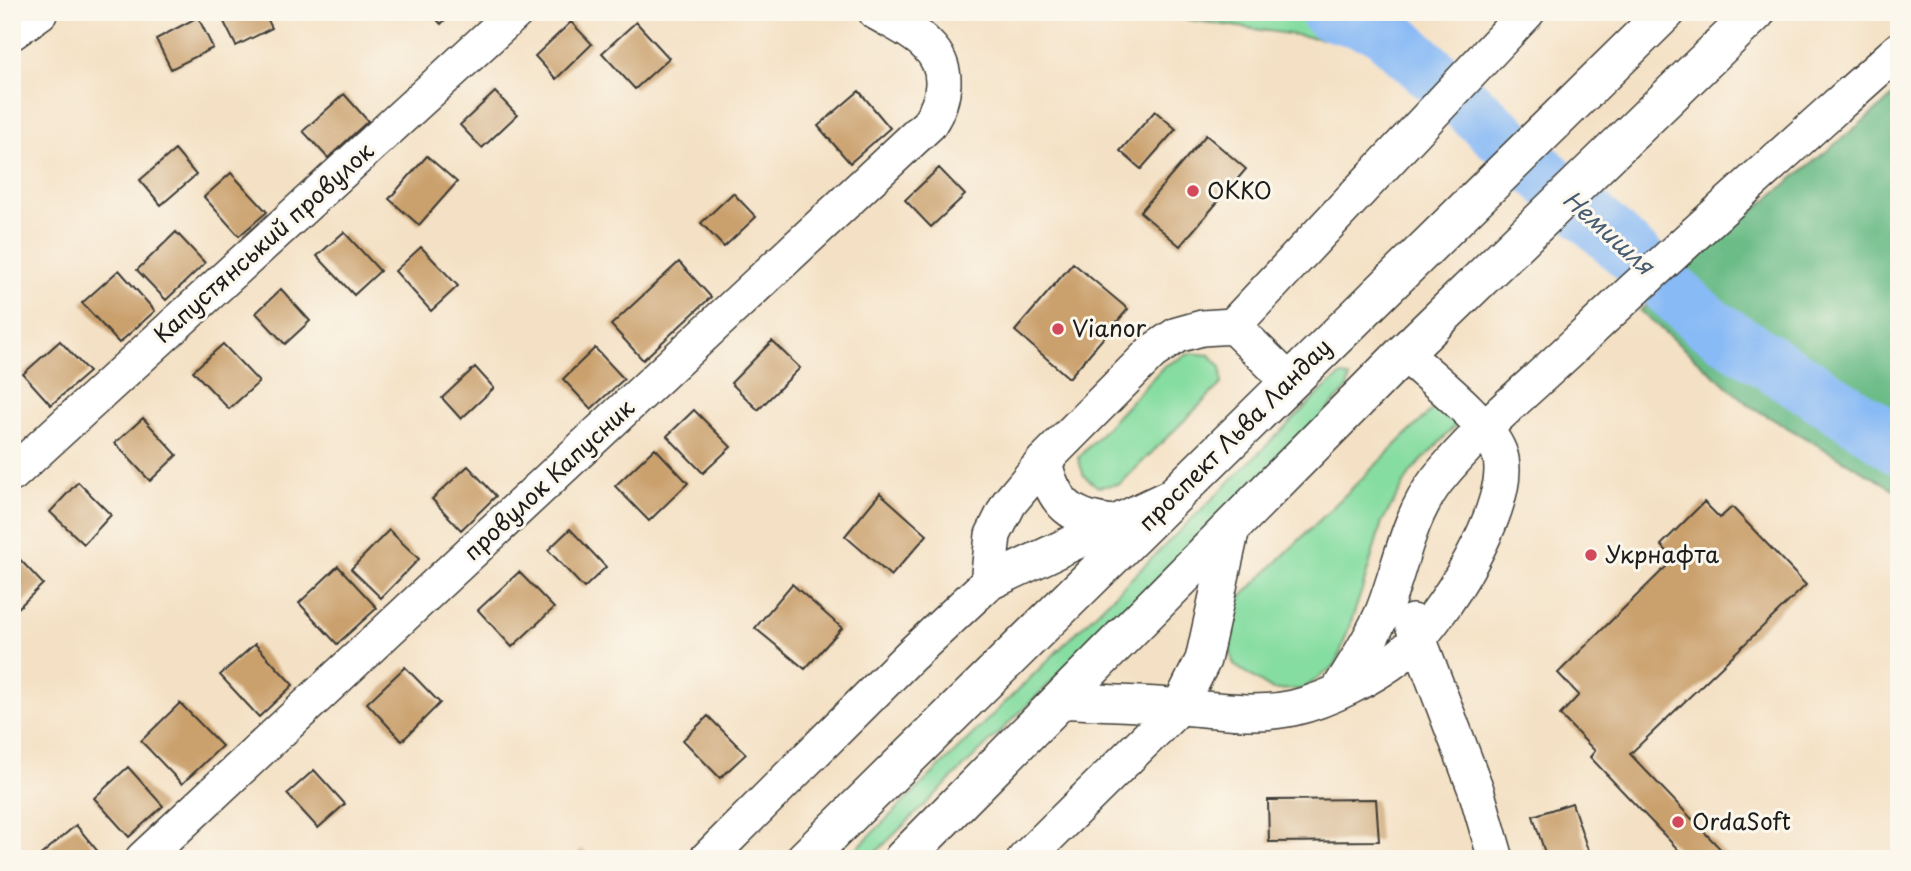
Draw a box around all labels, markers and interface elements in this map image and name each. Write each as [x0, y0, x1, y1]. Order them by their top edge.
street label: Капустянський провулок [145, 133, 381, 350]
place label: ОККО [1207, 172, 1272, 207]
water label: Немишля [1556, 181, 1664, 284]
marker: ОККО [1185, 183, 1201, 199]
place label: Vianor [1072, 310, 1147, 345]
marker: Vianor [1050, 321, 1066, 337]
street label: проспект Льва Ландау [1129, 329, 1338, 538]
street label: провулок Капусник [455, 390, 642, 568]
place label: Укрнафта [1605, 536, 1719, 571]
marker: Укрнафта [1583, 547, 1599, 563]
place label: OrdaSoft [1692, 803, 1791, 838]
marker: OrdaSoft [1670, 814, 1686, 830]

